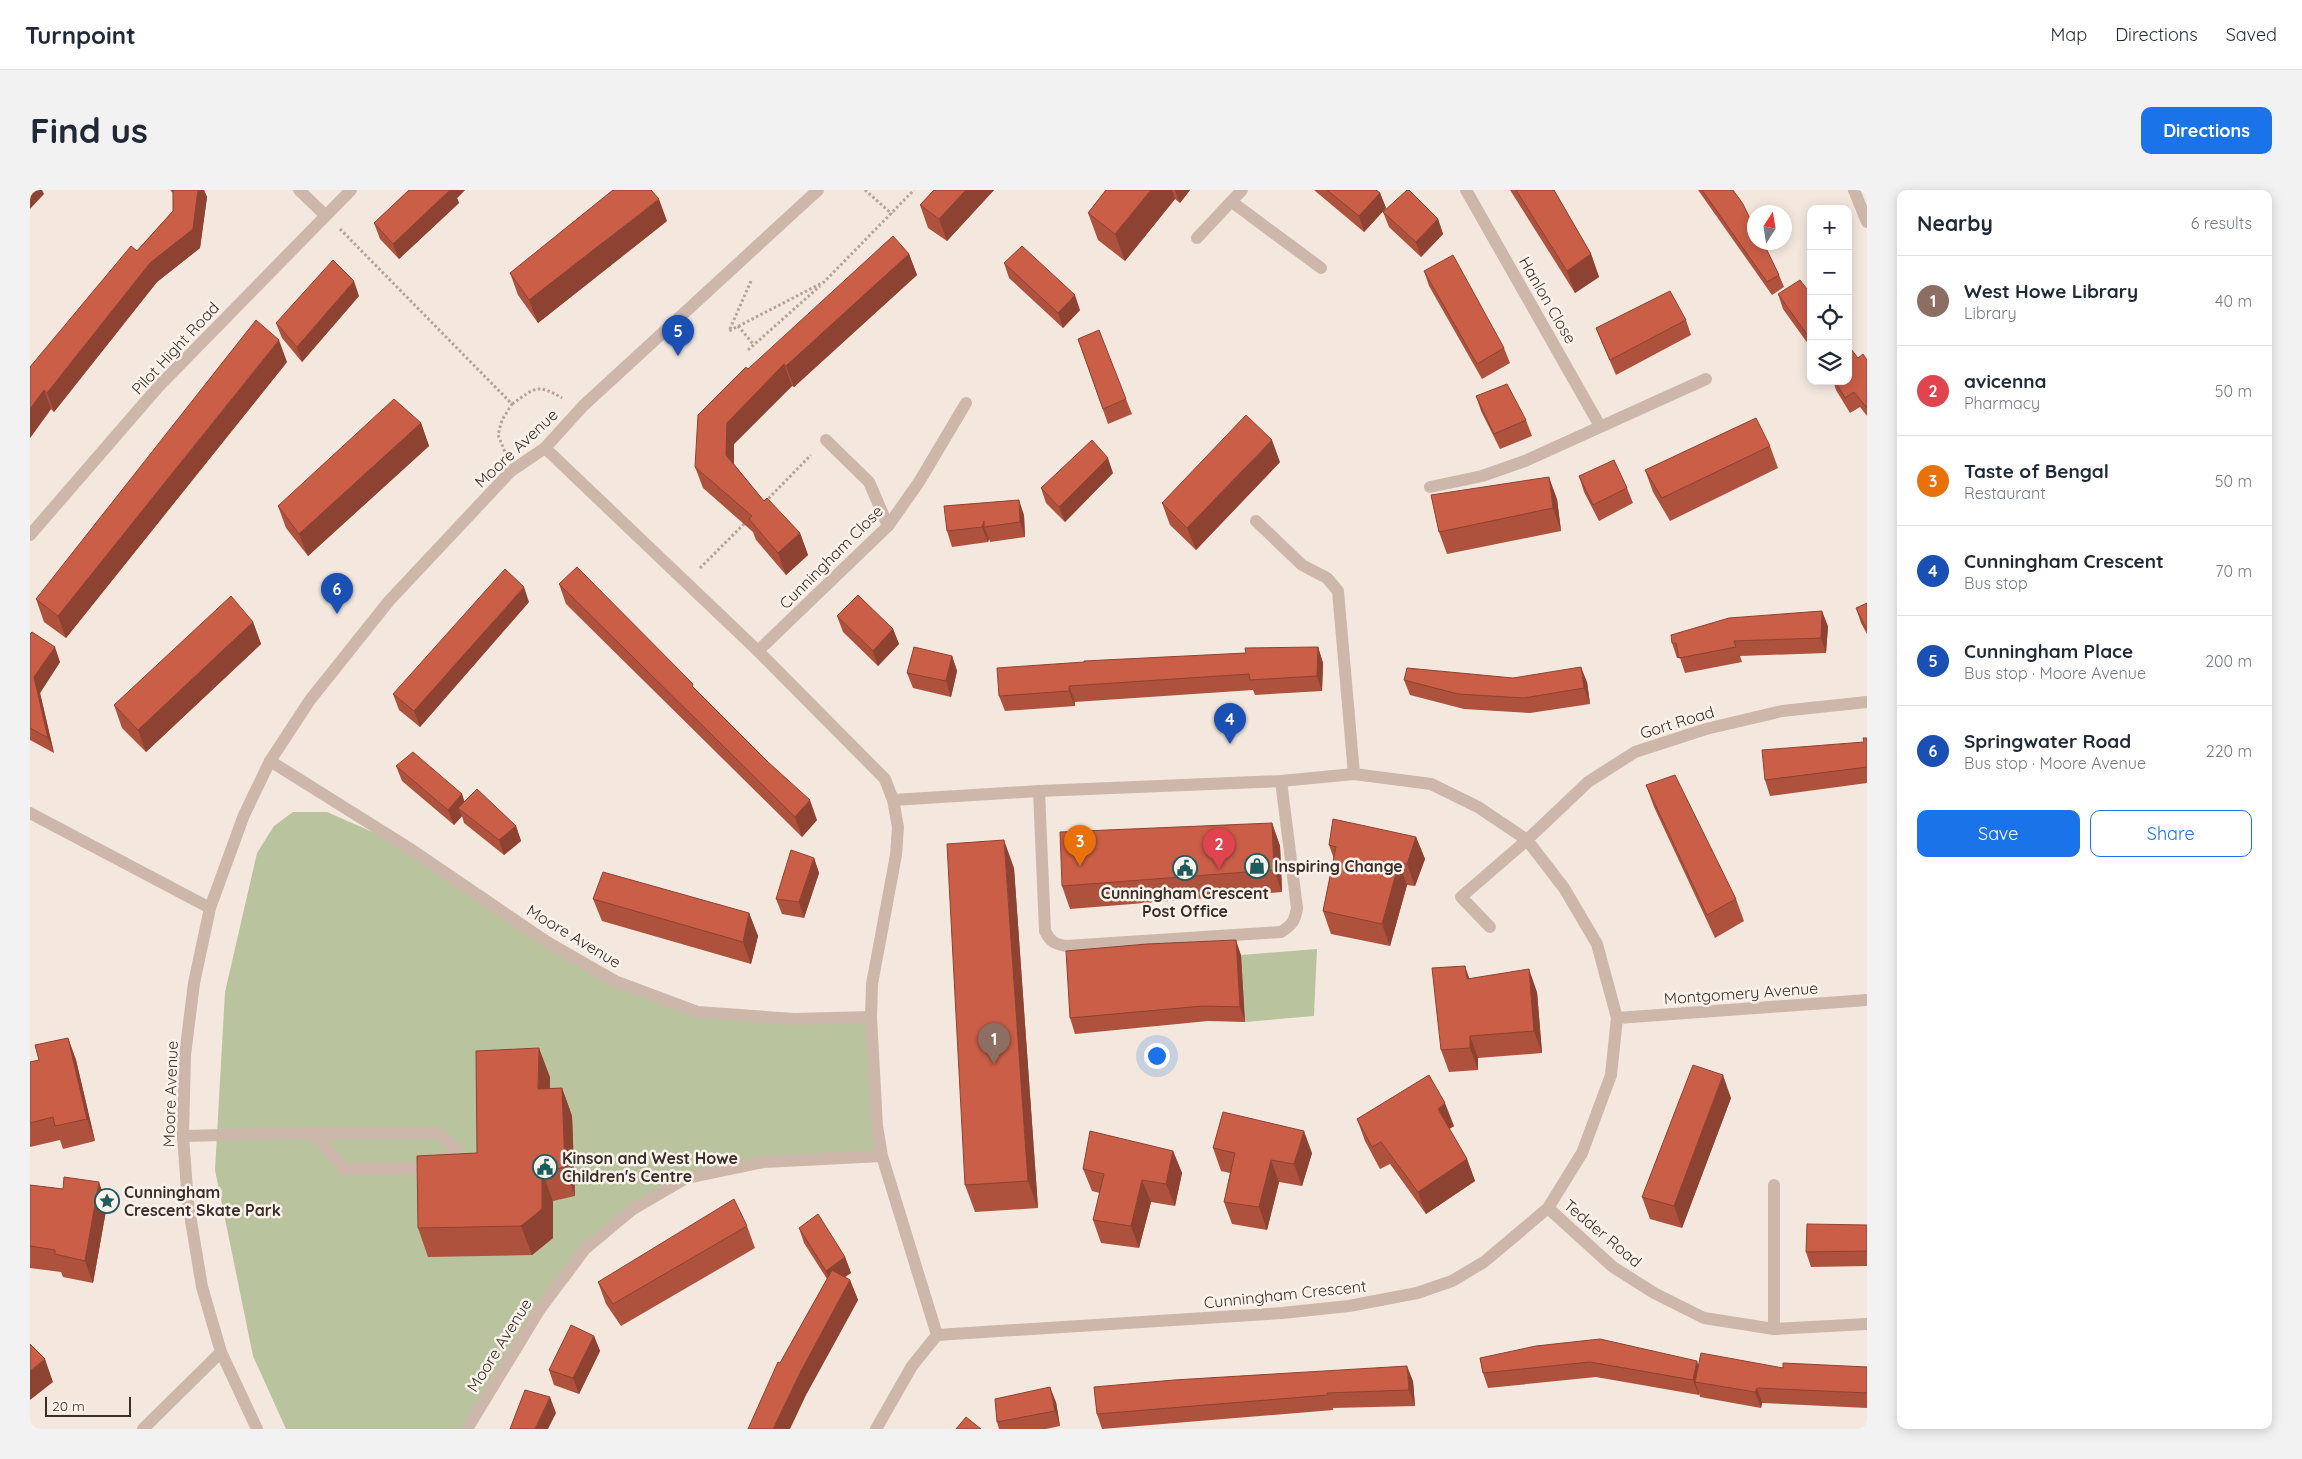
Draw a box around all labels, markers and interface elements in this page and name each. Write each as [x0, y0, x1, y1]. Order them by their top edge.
text: Turnpoint [25, 20, 136, 50]
text: Map [2050, 23, 2087, 46]
text: Directions [2115, 23, 2198, 46]
text: Saved [2226, 23, 2277, 46]
button: Directions [2141, 107, 2272, 154]
text: Find us [30, 108, 148, 152]
north arrow [1747, 205, 1792, 250]
map controls [1807, 205, 1852, 385]
button: + [1807, 205, 1852, 250]
text: Nearby [1917, 210, 1993, 236]
text: 6 results [2191, 213, 2252, 233]
button: − [1807, 250, 1852, 295]
street label: Hanlon Close [1515, 253, 1581, 347]
text: West Howe Library [1964, 279, 2138, 303]
text: 1 [1930, 291, 1936, 311]
text: 40 m [2215, 291, 2252, 311]
button: locate [1807, 295, 1852, 340]
street label: Pilot Hight Road [127, 297, 223, 399]
text: Library [1964, 303, 2017, 323]
pin: 5 [662, 315, 694, 356]
button: layers [1807, 340, 1852, 385]
text: avicenna [1964, 369, 2047, 393]
text: 2 [1928, 381, 1938, 401]
text: 50 m [2215, 381, 2252, 401]
text: Pharmacy [1964, 393, 2040, 413]
street label: Moore Avenue [470, 404, 562, 492]
text: Taste of Bengal [1964, 459, 2109, 483]
text: 3 [1929, 471, 1937, 491]
text: 50 m [2215, 471, 2252, 491]
text: Restaurant [1964, 483, 2046, 503]
street label: Cunningham Close [775, 501, 887, 613]
text: Cunningham Crescent [1964, 549, 2164, 573]
text: 4 [1928, 561, 1938, 581]
text: 70 m [2215, 561, 2252, 581]
pin: 6 [321, 573, 353, 614]
text: Bus stop [1964, 573, 2028, 593]
text: Cunningham Place [1964, 639, 2133, 663]
text: 5 [1928, 651, 1938, 671]
text: 200 m [2205, 651, 2252, 671]
text: Bus stop · Moore Avenue [1964, 663, 2146, 683]
street label: Gort Road [1638, 701, 1716, 743]
pin: 4 [1214, 703, 1246, 744]
text: Springwater Road [1964, 729, 2131, 753]
text: 6 [1929, 741, 1937, 761]
text: 220 m [2206, 741, 2252, 761]
text: Bus stop · Moore Avenue [1964, 753, 2146, 773]
button: Save [1917, 810, 2080, 857]
button: Share [2090, 810, 2252, 857]
pin: 3 [1064, 825, 1096, 866]
pin: 2 [1203, 828, 1235, 869]
shop icon: Inspiring Change [1244, 853, 1270, 879]
public building icon: Cunningham Crescent Post Office [1172, 855, 1198, 881]
place label: Inspiring Change [1274, 856, 1403, 876]
place label: Cunningham Crescent Post Office [1101, 883, 1269, 921]
street label: Moore Avenue [523, 900, 625, 972]
street label: Montgomery Avenue [1663, 978, 1819, 1008]
pin: 1 [978, 1023, 1010, 1064]
street label: Moore Avenue [158, 1040, 182, 1148]
your location [1144, 1043, 1170, 1069]
place label: Kinson and West Howe Children's Centre [562, 1148, 738, 1186]
public building icon: Kinson and West Howe Children's Centre [532, 1154, 558, 1180]
place label: Cunningham Crescent Skate Park [124, 1182, 281, 1220]
place icon: Cunningham Crescent Skate Park [94, 1188, 120, 1214]
street label: Tedder Road [1560, 1195, 1646, 1271]
street label: Cunningham Crescent [1203, 1276, 1367, 1312]
street label: Moore Avenue [462, 1295, 536, 1395]
scale bar [45, 1394, 131, 1417]
text: 20 m [52, 1397, 85, 1415]

